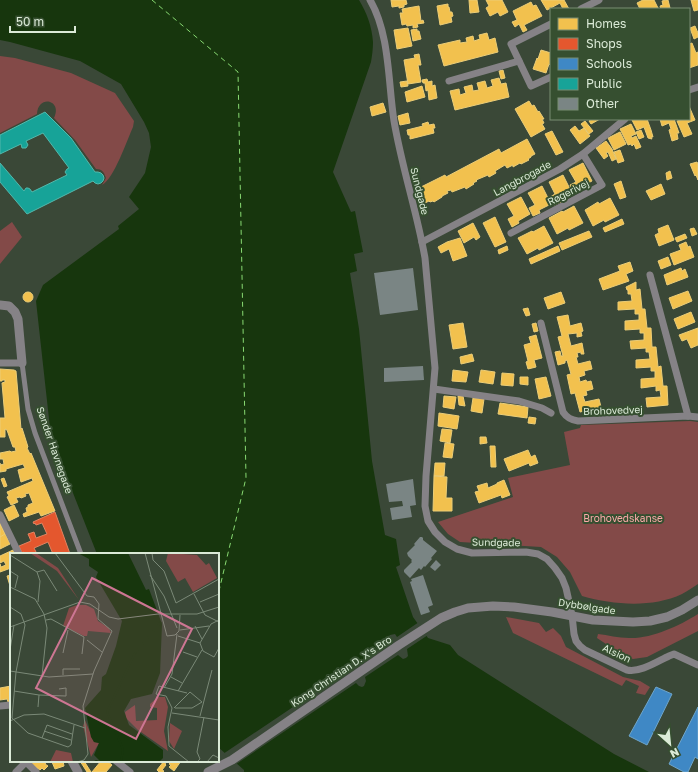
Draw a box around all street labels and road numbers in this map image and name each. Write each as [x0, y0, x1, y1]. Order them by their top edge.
street label: Langbrogade [491, 158, 553, 198]
street label: Sundgade [408, 166, 432, 216]
street label: Røgerivej [545, 176, 591, 208]
street label: Brohovedvej [583, 403, 643, 417]
street label: Sønder Havnegade [34, 405, 76, 495]
street label: Sundgade [472, 536, 521, 548]
street label: Dybbølgade [558, 596, 617, 616]
street label: Kong Christian D. X's Bro [288, 633, 394, 709]
street label: Alsion [601, 641, 633, 665]

